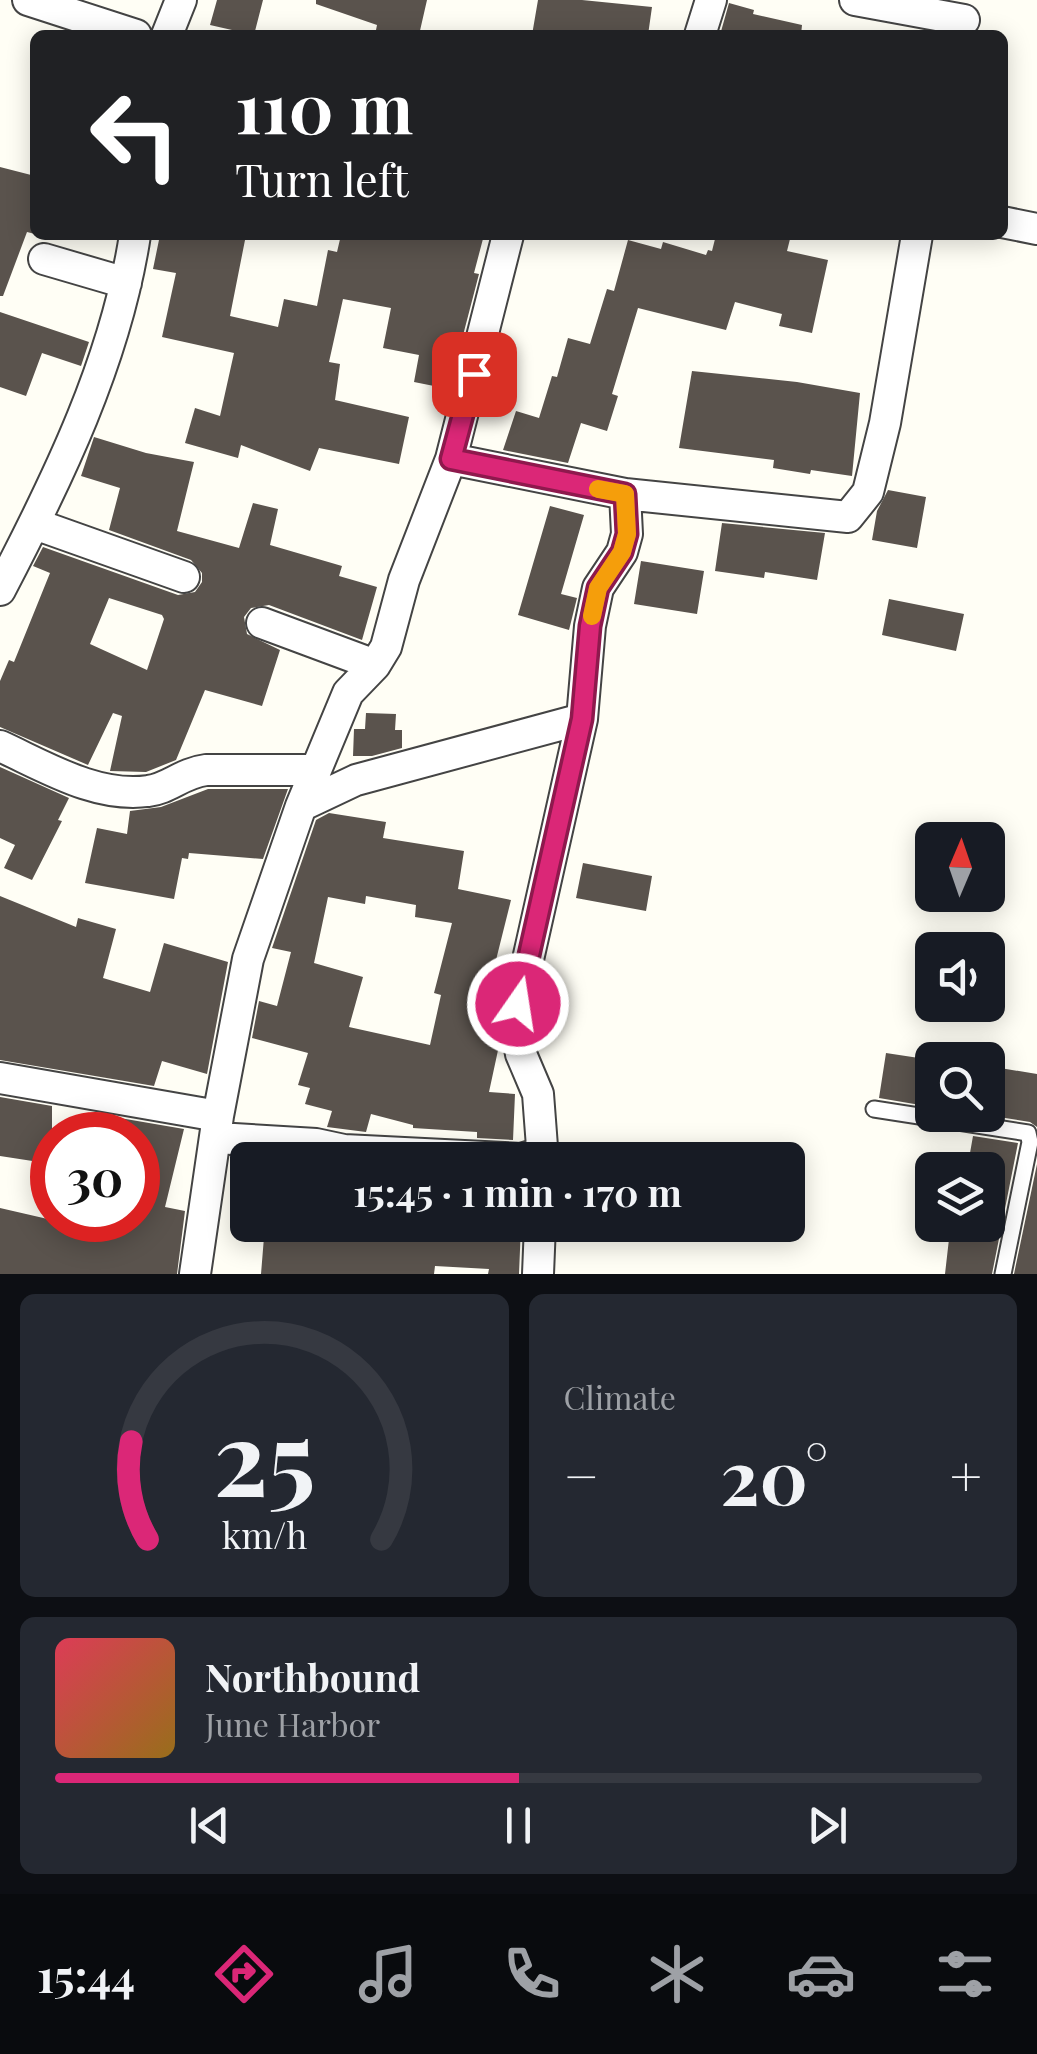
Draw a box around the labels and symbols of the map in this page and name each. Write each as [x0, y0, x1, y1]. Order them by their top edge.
pin [432, 332, 517, 417]
north arrow [915, 822, 1005, 912]
position arrow [466, 952, 570, 1056]
speed limit sign: 30 [30, 1112, 160, 1242]

